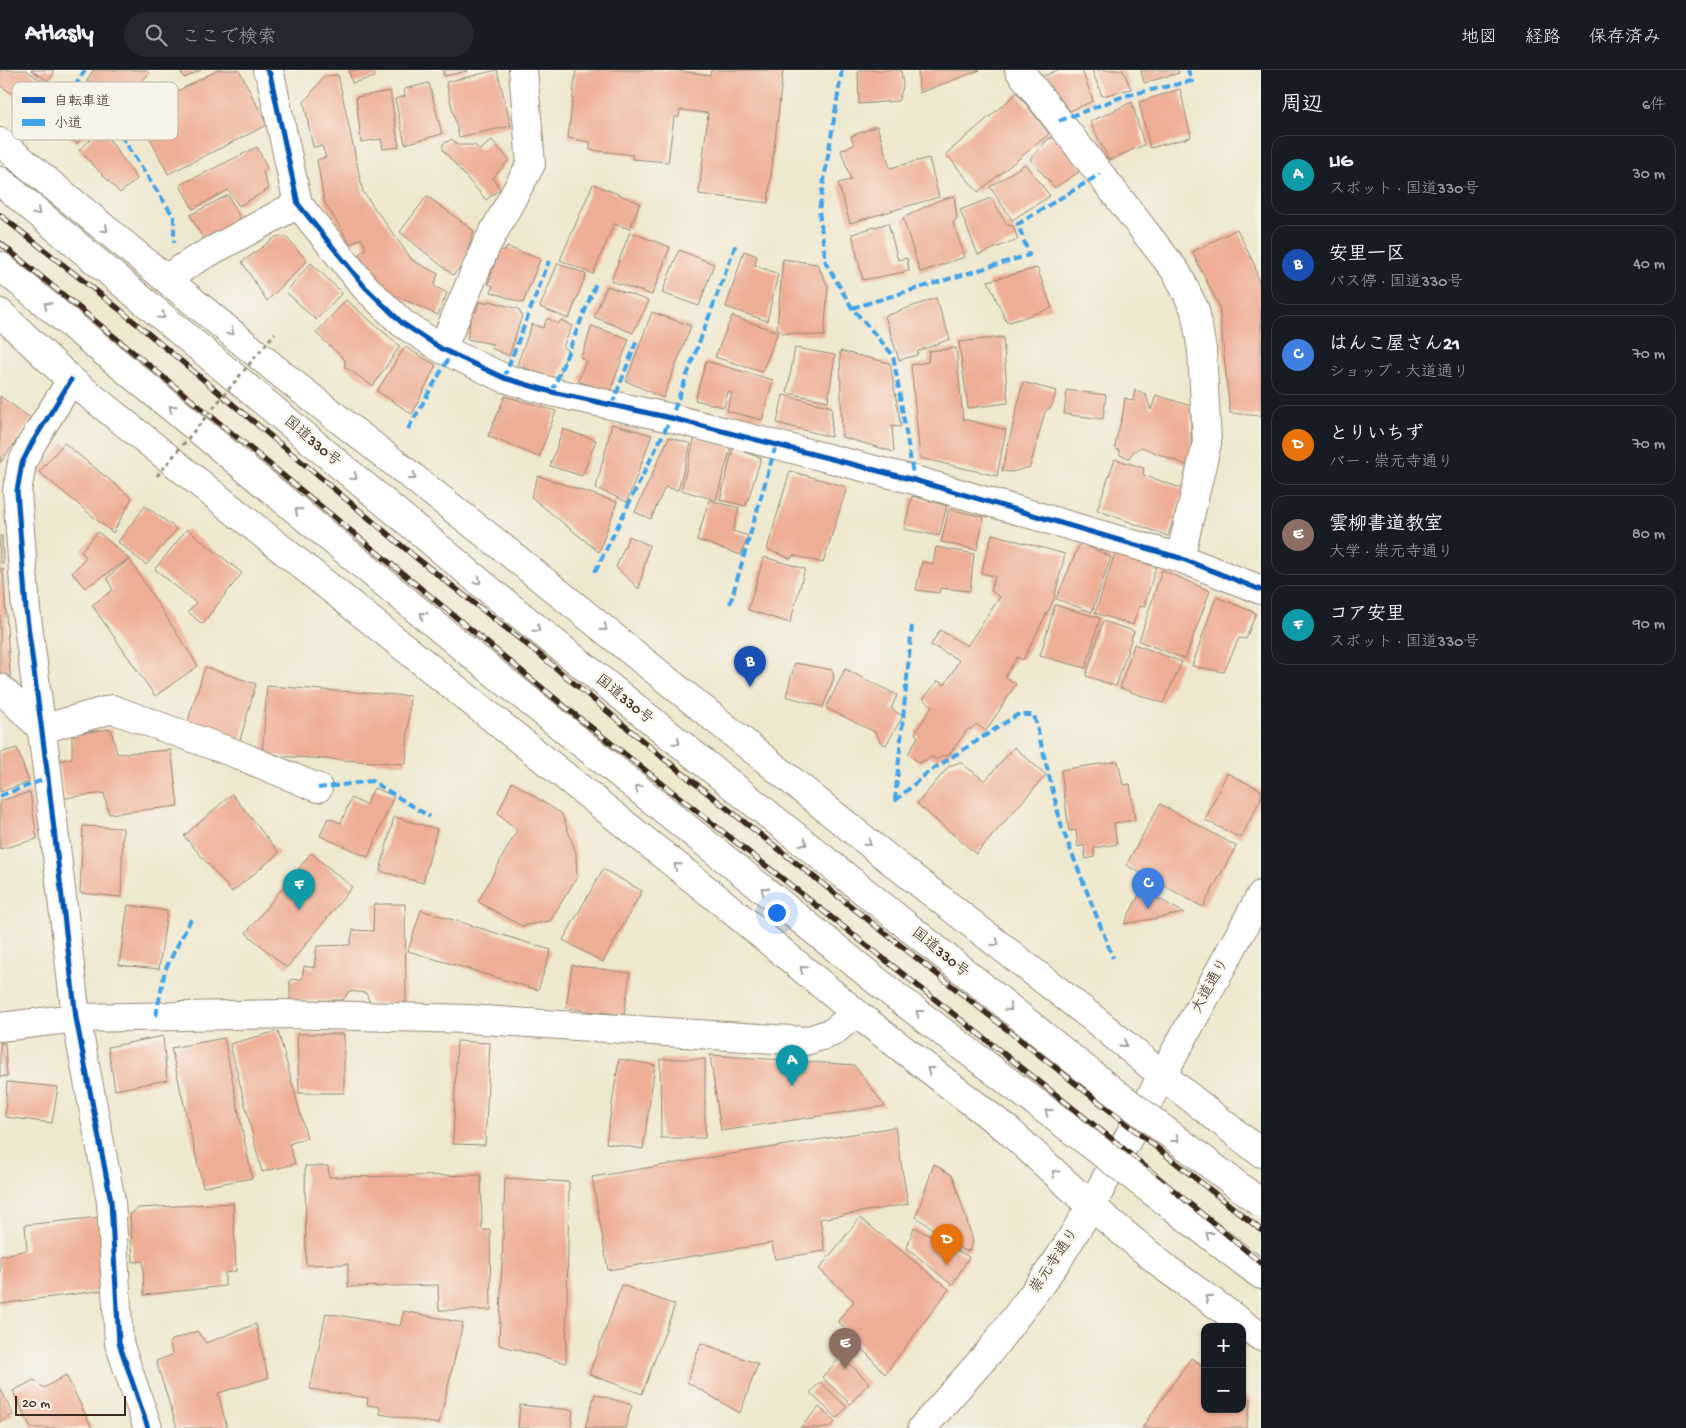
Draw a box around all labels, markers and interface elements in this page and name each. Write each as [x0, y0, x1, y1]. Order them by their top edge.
search box [124, 12, 474, 57]
text: Atlasly [25, 20, 94, 49]
icon: search [142, 21, 170, 49]
text: ここで検索 [182, 27, 277, 50]
text: 地図 [1461, 28, 1497, 49]
text: 経路 [1525, 28, 1561, 49]
text: 保存済み [1589, 28, 1661, 49]
legend [12, 82, 178, 140]
text: 自転車道 [54, 94, 110, 111]
text: 周辺 [1281, 94, 1323, 119]
text: 6件 [1642, 97, 1666, 116]
text: 小道 [54, 116, 82, 133]
text: LIG [1329, 151, 1353, 174]
text: A [1293, 166, 1303, 185]
text: 30 m [1632, 166, 1665, 185]
text: スポット · 国道330号 [1329, 181, 1479, 200]
one-way arrow [32, 206, 41, 215]
one-way arrow [99, 223, 109, 232]
text: 安里一区 [1329, 244, 1405, 267]
text: B [1294, 256, 1302, 275]
text: 40 m [1633, 256, 1665, 275]
text: バス停 · 国道330号 [1329, 274, 1463, 293]
one-way arrow [44, 302, 53, 311]
one-way arrow [156, 311, 165, 319]
one-way arrow [225, 326, 234, 334]
text: はんこ屋さん21 [1329, 334, 1460, 357]
text: C [1294, 346, 1302, 365]
text: 70 m [1632, 346, 1665, 365]
text: ショップ · 大道通り [1329, 364, 1469, 383]
one-way arrow [169, 405, 178, 414]
street label: 国道330号 [280, 413, 344, 471]
text: とりいちず [1329, 424, 1424, 447]
text: D [1293, 436, 1303, 455]
text: 70 m [1632, 436, 1665, 455]
text: バー · 崇元寺通り [1329, 454, 1454, 473]
one-way arrow [348, 471, 357, 480]
one-way arrow [407, 471, 416, 479]
one-way arrow [295, 509, 304, 517]
text: 雲柳書道教室 [1329, 514, 1443, 537]
text: E [1293, 526, 1303, 545]
text: 80 m [1632, 526, 1665, 545]
text: 大学 · 崇元寺通り [1329, 544, 1454, 563]
one-way arrow [473, 575, 482, 584]
text: コア安里 [1329, 604, 1405, 627]
one-way arrow [420, 611, 429, 620]
text: F [1294, 616, 1302, 635]
text: 90 m [1633, 616, 1665, 635]
one-way arrow [598, 622, 607, 630]
one-way arrow [531, 623, 540, 632]
text: スポット · 国道330号 [1329, 634, 1479, 653]
pin: B [734, 646, 766, 687]
street label: 国道330号 [591, 671, 657, 729]
one-way arrow [671, 737, 680, 746]
one-way arrow [635, 785, 644, 793]
one-way arrow [862, 837, 871, 845]
one-way arrow [798, 838, 807, 847]
one-way arrow [674, 864, 683, 872]
pin: C [1132, 868, 1164, 909]
pin: F [283, 869, 315, 910]
one-way arrow [761, 887, 770, 895]
your location [764, 900, 790, 926]
street label: 国道330号 [907, 924, 973, 982]
one-way arrow [991, 937, 1000, 946]
street label: 大道通り [1189, 955, 1233, 1017]
one-way arrow [800, 966, 809, 975]
one-way arrow [1003, 1002, 1012, 1011]
one-way arrow [915, 1010, 925, 1019]
one-way arrow [1118, 1038, 1127, 1047]
pin: A [776, 1045, 808, 1086]
one-way arrow [926, 1067, 936, 1076]
one-way arrow [1045, 1109, 1054, 1117]
one-way arrow [1170, 1133, 1180, 1142]
one-way arrow [1052, 1170, 1061, 1179]
pin: D [931, 1224, 963, 1265]
street label: 崇元寺通り [1026, 1224, 1083, 1297]
one-way arrow [1205, 1232, 1214, 1241]
one-way arrow [1205, 1295, 1214, 1303]
map controls [1201, 1323, 1246, 1413]
button: + [1201, 1323, 1246, 1368]
pin: E [829, 1328, 861, 1369]
button: − [1201, 1368, 1246, 1413]
scale bar [15, 1393, 126, 1416]
text: 20 m [22, 1396, 50, 1413]

